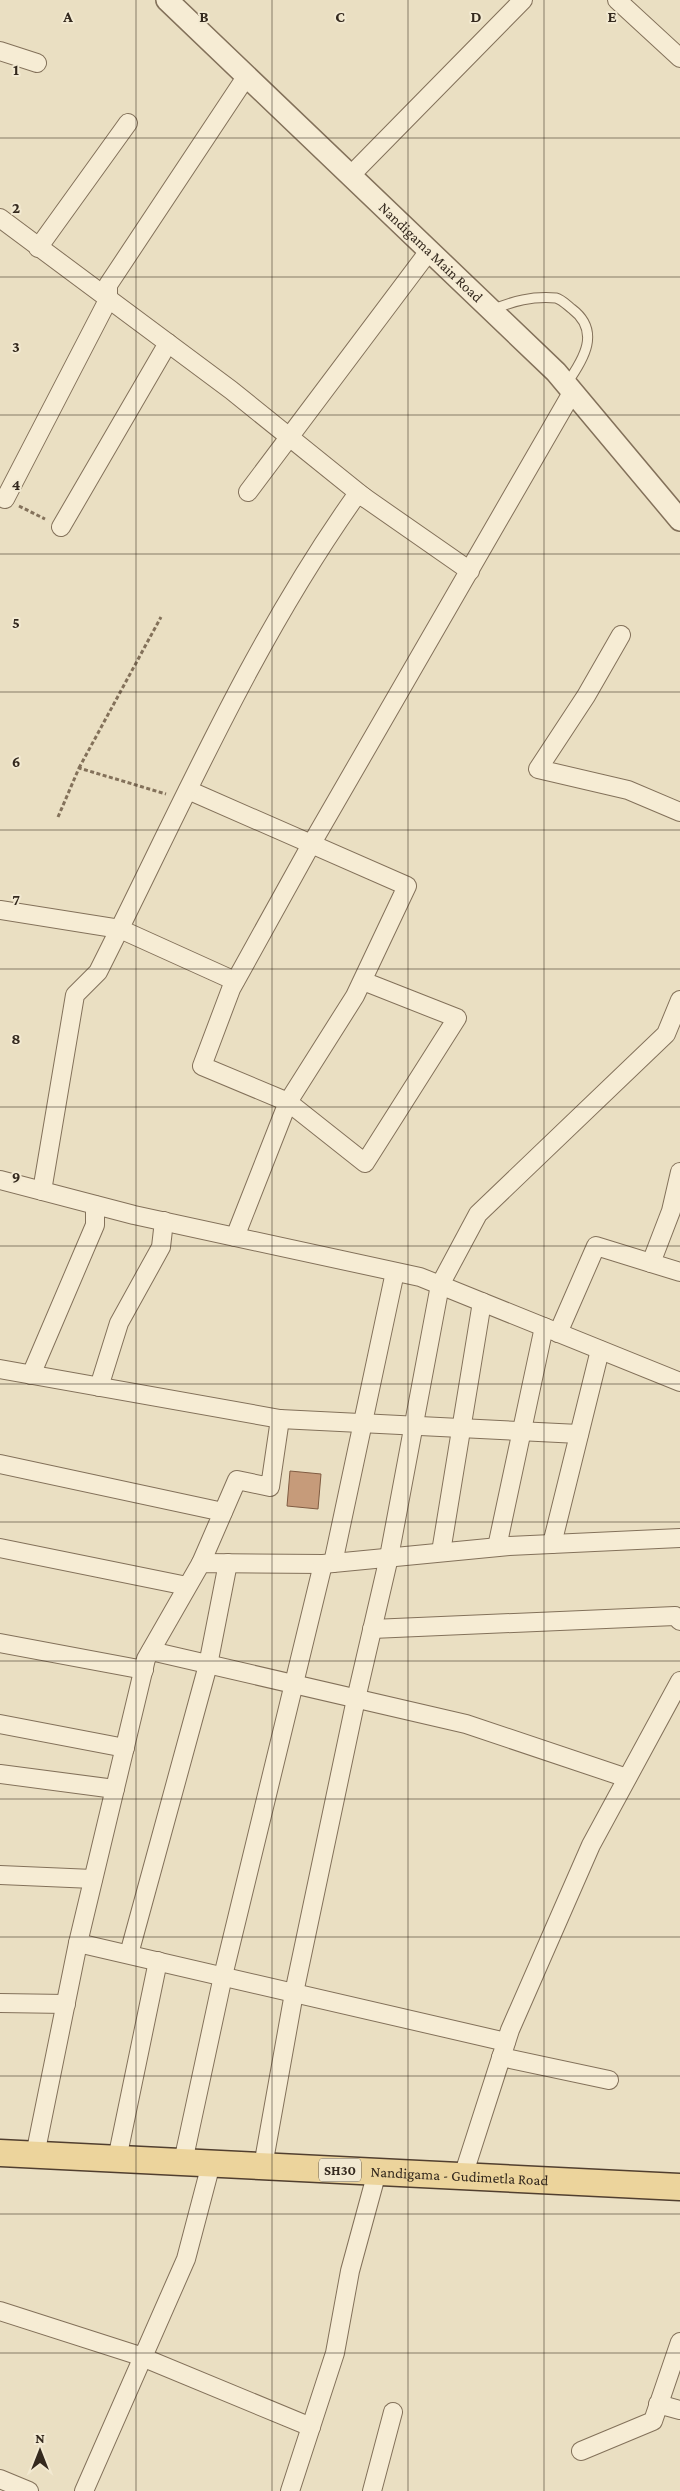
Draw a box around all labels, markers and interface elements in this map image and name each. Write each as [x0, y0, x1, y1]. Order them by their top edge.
text: A [62, 8, 73, 25]
text: B [199, 8, 209, 25]
text: C [335, 8, 345, 25]
text: D [470, 8, 482, 25]
text: E [607, 8, 617, 25]
text: 1 [13, 61, 19, 78]
text: 2 [12, 199, 20, 216]
street label: Nandigama Main Road [376, 199, 486, 306]
text: 3 [12, 338, 20, 355]
text: 4 [12, 476, 21, 493]
text: 5 [12, 614, 20, 631]
text: 6 [12, 753, 20, 770]
text: 7 [12, 891, 20, 908]
text: 8 [11, 1030, 21, 1047]
text: 9 [12, 1168, 20, 1185]
road number: SH30 [319, 2158, 361, 2182]
street label: Nandigama - Gudimetla Road [370, 2164, 549, 2188]
north arrow [15, 2426, 65, 2476]
text: N [35, 2430, 45, 2446]

